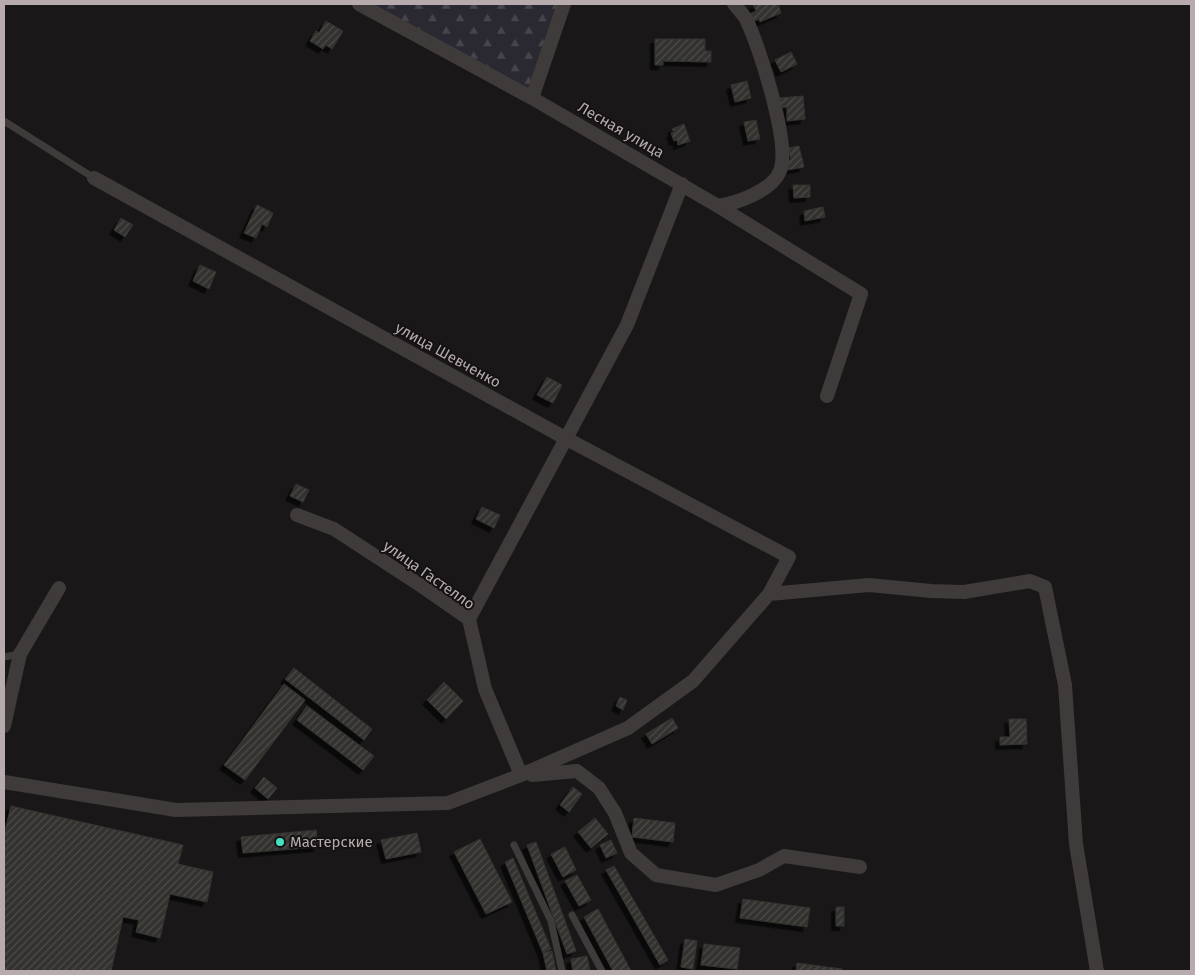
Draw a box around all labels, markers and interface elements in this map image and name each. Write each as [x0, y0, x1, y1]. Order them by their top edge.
street label: Лесная улица [575, 98, 667, 162]
street label: улица Шевченко [392, 319, 504, 391]
street label: улица Гастелло [380, 537, 478, 613]
place label: Мастерские [290, 833, 373, 851]
marker: Мастерские [274, 836, 286, 848]

